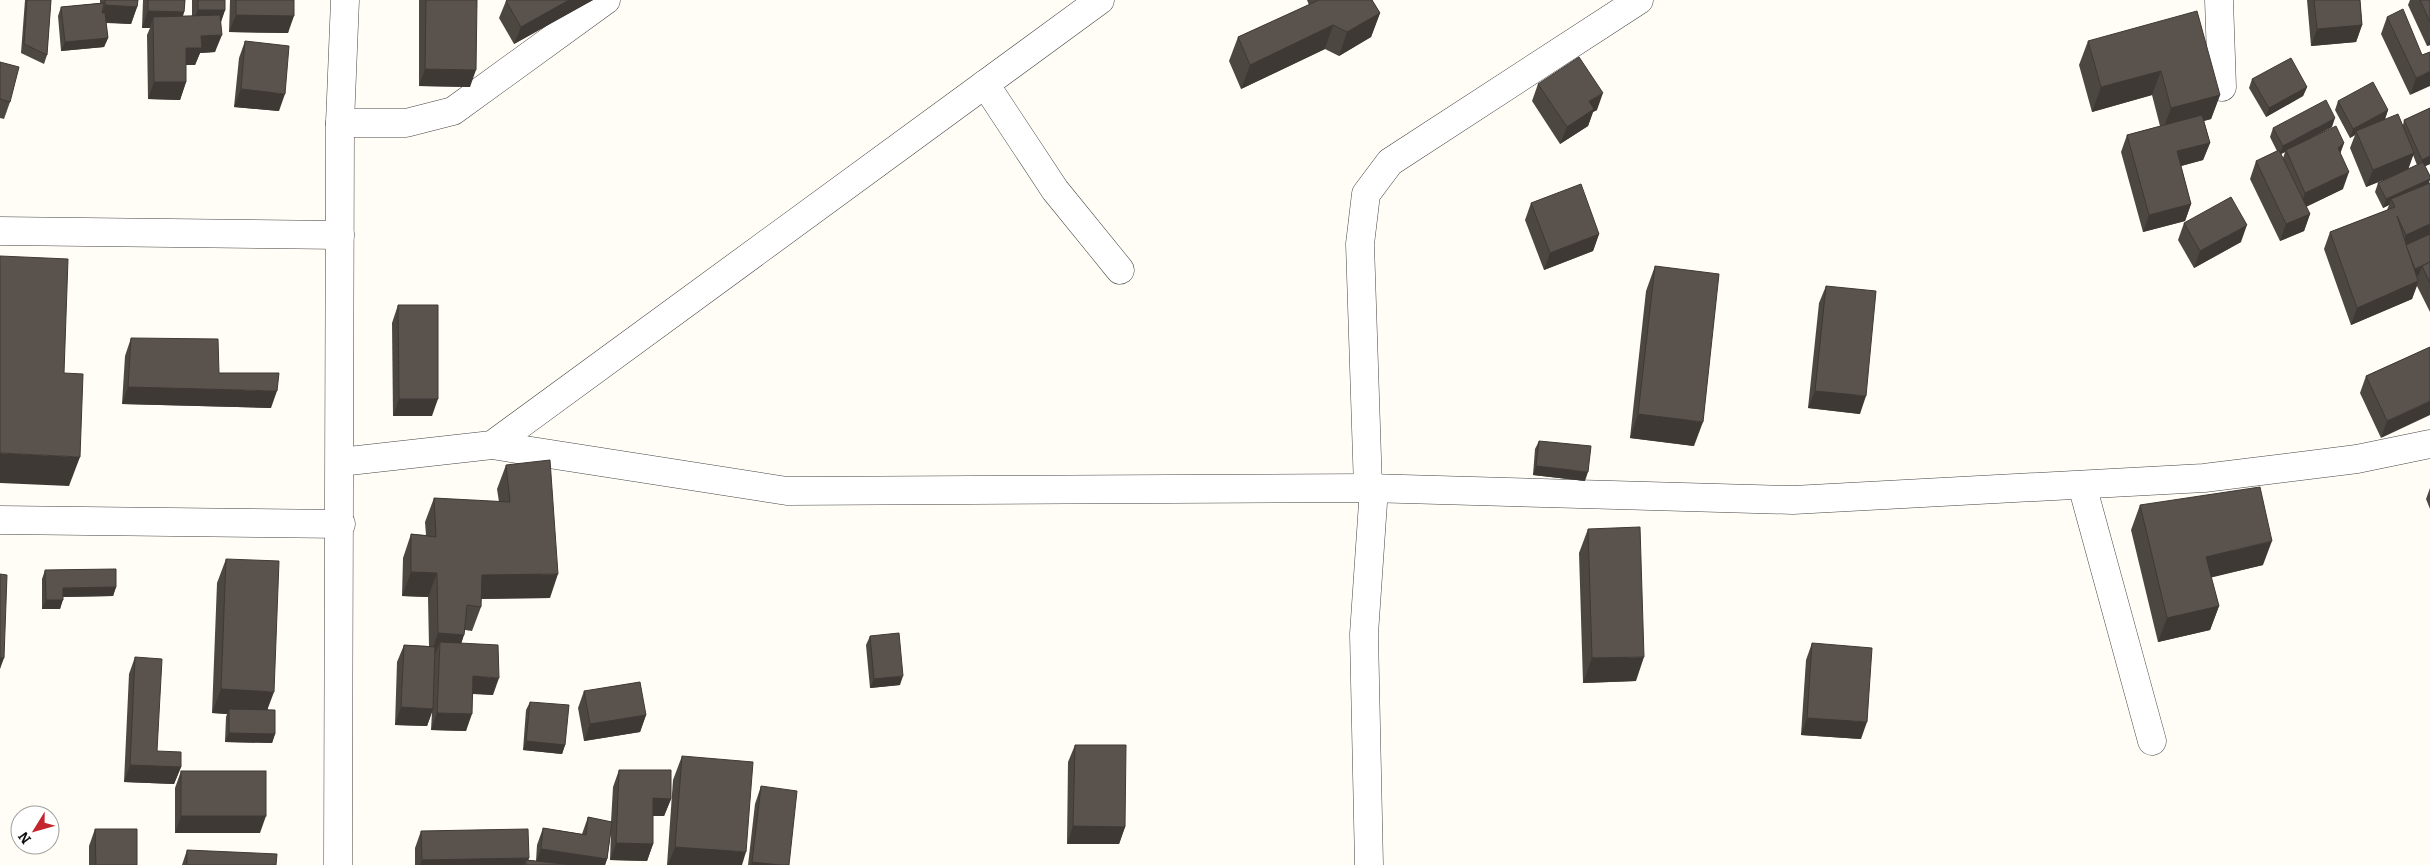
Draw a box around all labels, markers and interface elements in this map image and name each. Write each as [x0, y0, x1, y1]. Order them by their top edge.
north arrow [10, 805, 60, 855]
text: N [15, 828, 35, 847]

